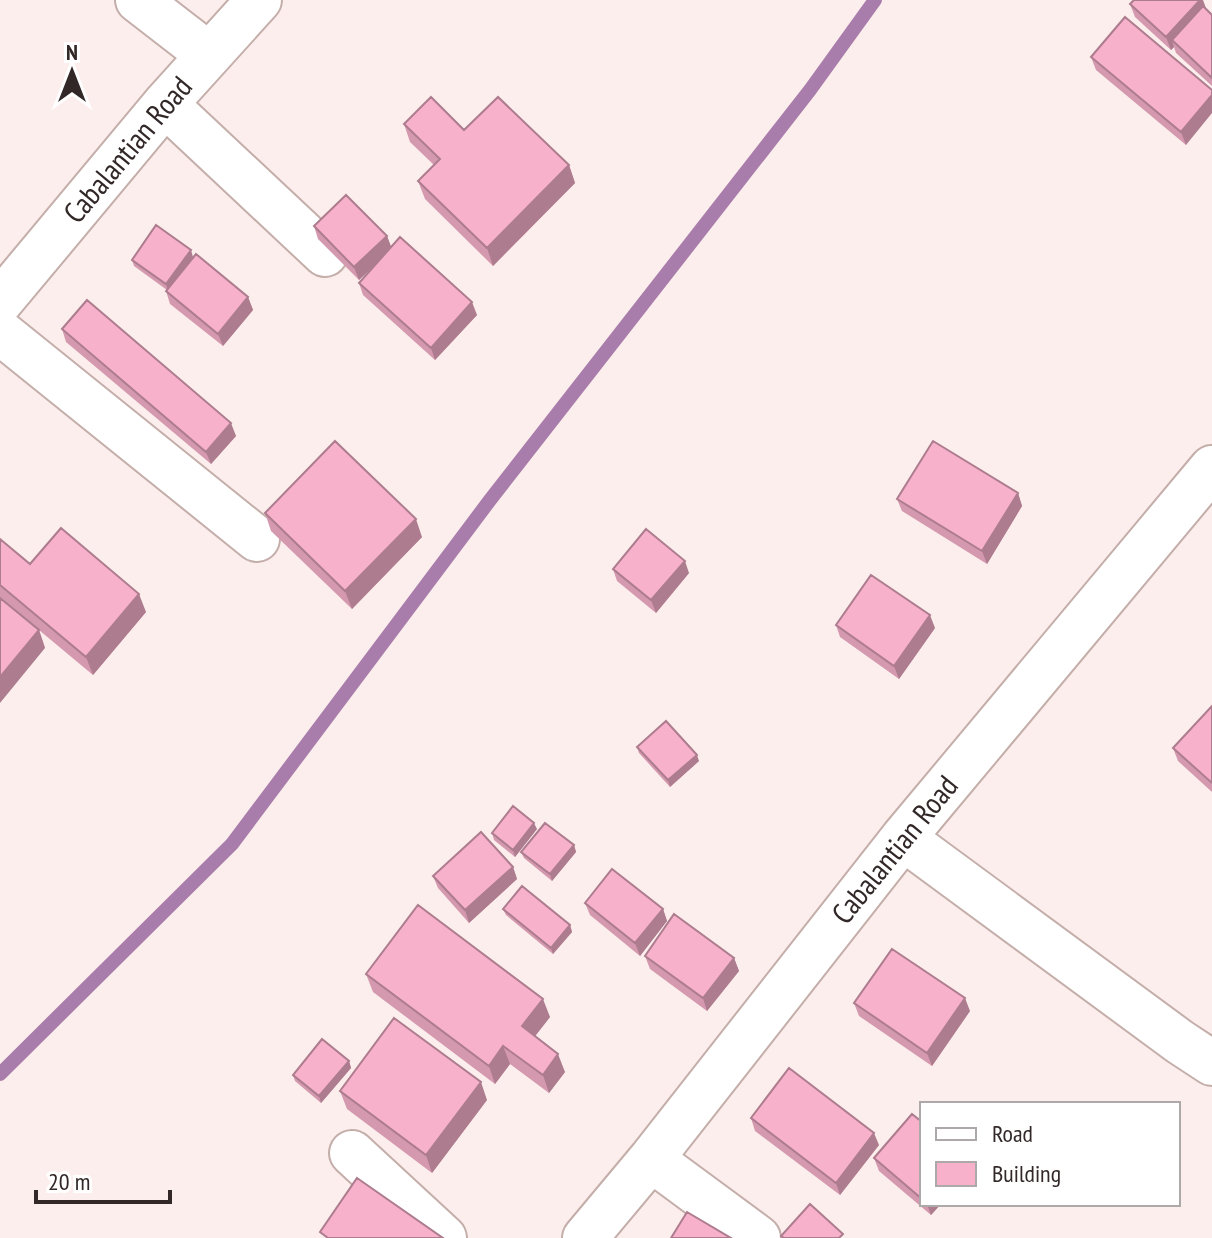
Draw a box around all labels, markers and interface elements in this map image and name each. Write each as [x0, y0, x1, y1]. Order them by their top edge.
north arrow [32, 32, 112, 112]
text: N [66, 38, 78, 66]
street label: Cabalantian Road [54, 68, 200, 231]
street label: Cabalantian Road [822, 767, 966, 931]
legend [920, 1102, 1180, 1206]
text: Road [992, 1118, 1033, 1149]
scale bar [36, 1154, 170, 1204]
text: Building [992, 1158, 1061, 1189]
text: 20 m [48, 1166, 90, 1197]

